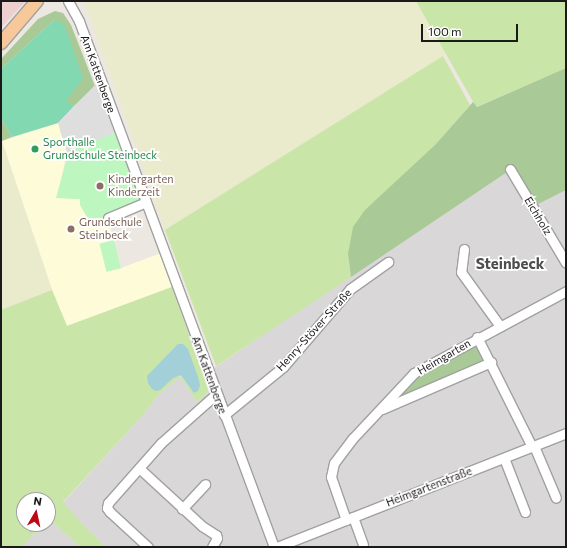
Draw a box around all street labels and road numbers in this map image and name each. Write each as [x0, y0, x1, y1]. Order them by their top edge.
street label: Am Kattenberge [78, 33, 118, 115]
street label: Eichholz [521, 194, 555, 238]
street label: Henry-Stöver-Straße [274, 286, 354, 374]
street label: Am Kattenberge [189, 334, 229, 416]
street label: Heimgarten [415, 337, 473, 377]
street label: Heimgartenstraße [384, 465, 474, 509]

